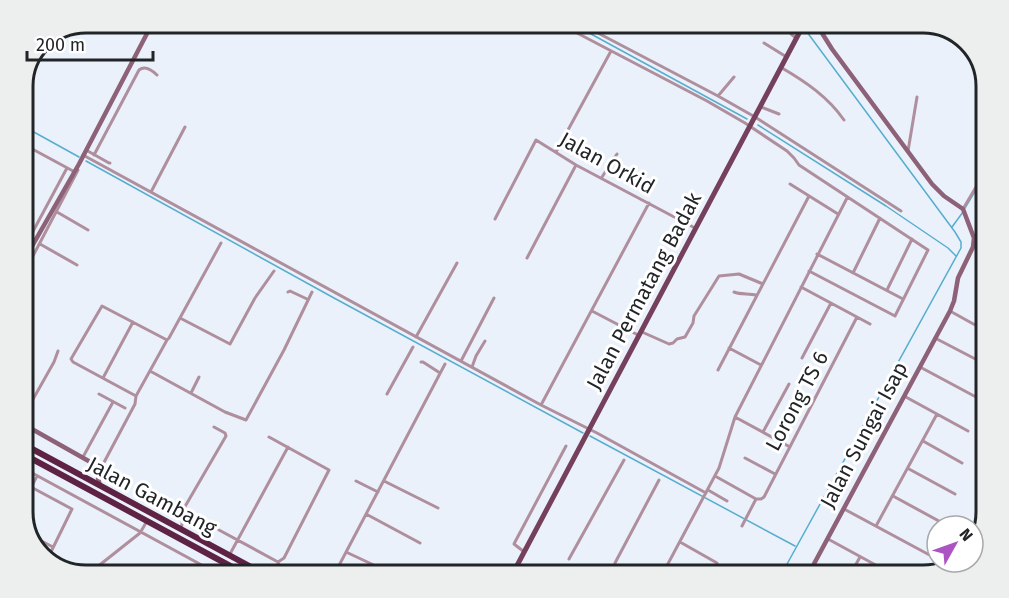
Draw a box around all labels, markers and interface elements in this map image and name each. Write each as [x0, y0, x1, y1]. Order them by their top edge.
scale bar [27, 24, 153, 62]
text: 200 m [36, 34, 85, 56]
street label: Jalan Orkid [555, 126, 659, 200]
street label: Jalan Permatang Badak [581, 188, 707, 394]
street label: Lorong TS 6 [760, 347, 834, 455]
street label: Jalan Sungai Isap [814, 357, 914, 513]
street label: Jalan Gambang [83, 451, 221, 541]
north arrow [925, 514, 985, 574]
text: N [955, 525, 977, 545]

